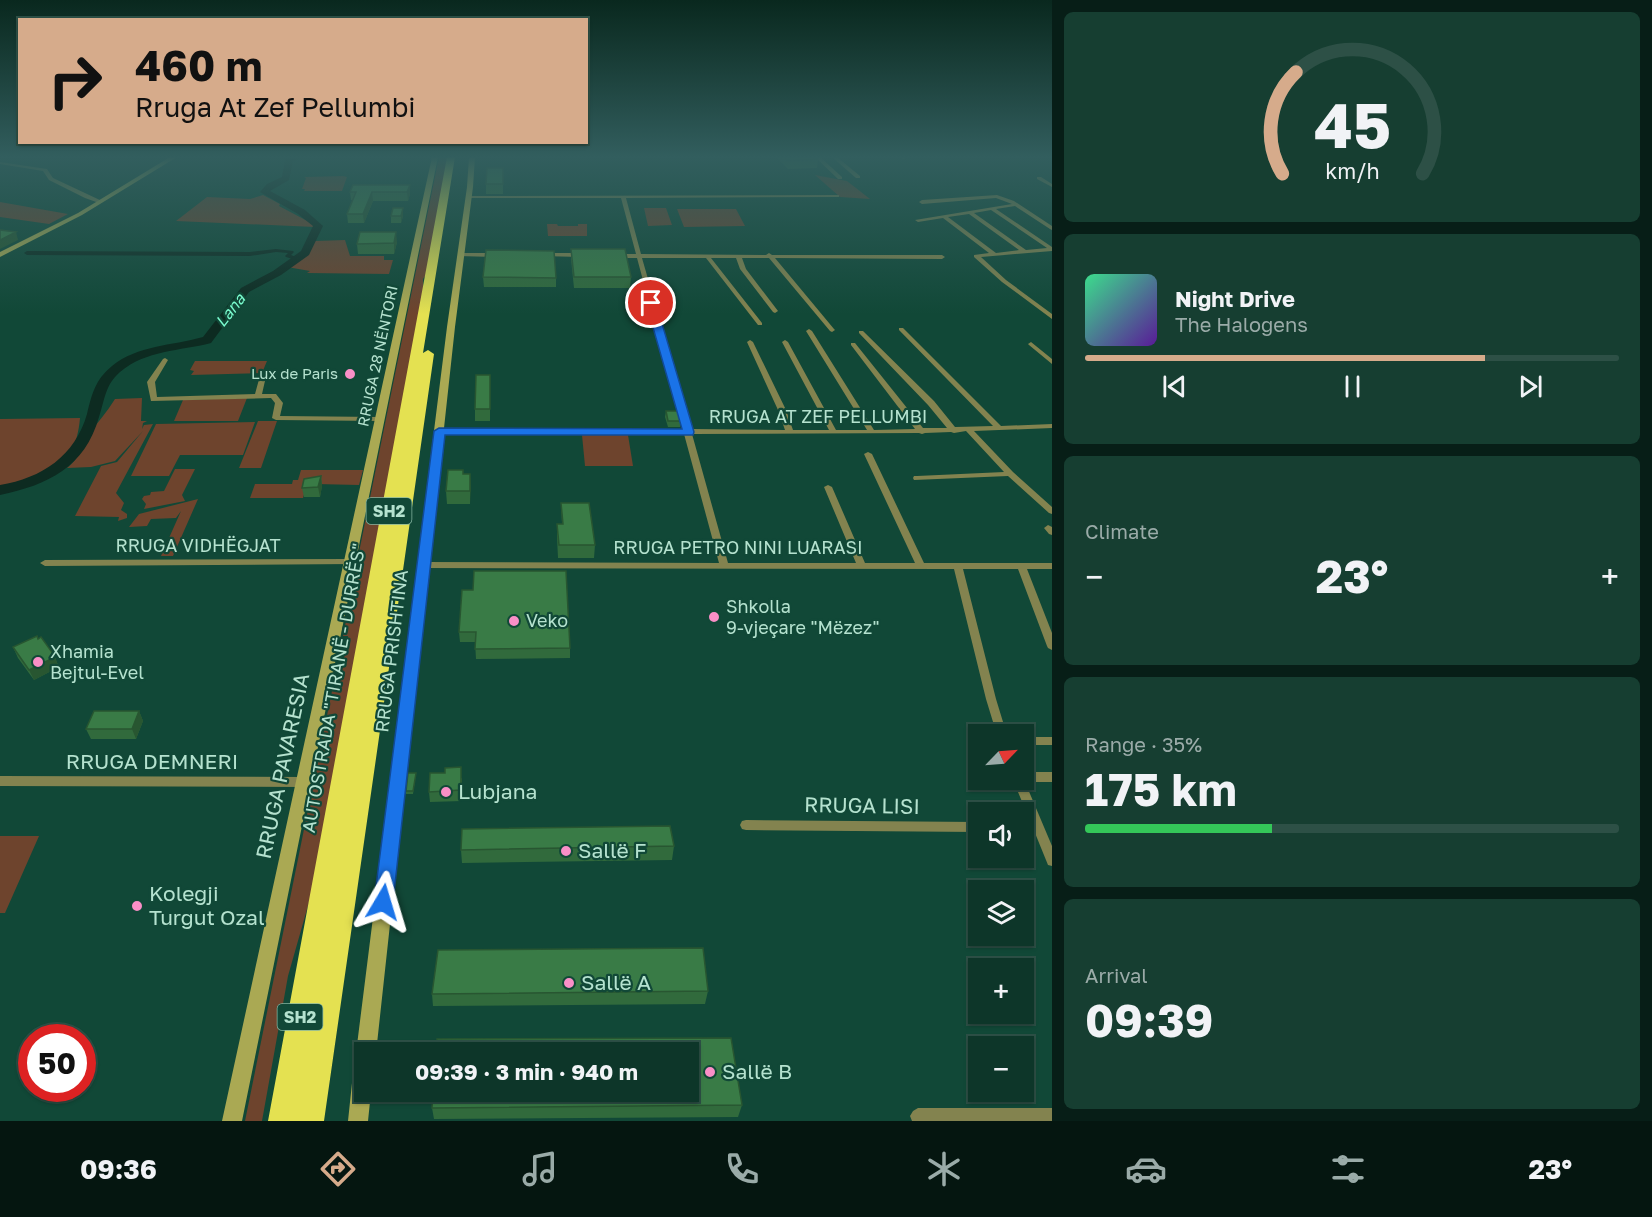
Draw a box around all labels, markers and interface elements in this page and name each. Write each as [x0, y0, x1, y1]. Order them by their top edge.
text: 460 m [135, 40, 262, 90]
icon: right [36, 42, 114, 120]
text: 45 [1313, 87, 1391, 162]
text: Rruga At Zef Pellumbi [135, 91, 415, 123]
text: km/h [1325, 158, 1379, 184]
pin [625, 277, 676, 328]
street label: RRUGA 28 NËNTORI [353, 284, 401, 428]
text: Night Drive [1175, 285, 1295, 312]
icon: arrive [634, 286, 667, 319]
water label: Lana [211, 288, 250, 331]
text: The Halogens [1175, 312, 1308, 336]
place label: Lux de Paris [251, 364, 338, 382]
marker: Lux de Paris [343, 367, 357, 381]
icon: previous [1158, 370, 1191, 403]
icon: pause [1336, 370, 1369, 403]
icon: next [1514, 370, 1547, 403]
street label: RRUGA AT ZEF PELLUMBI [709, 405, 927, 427]
road number: SH2 [366, 498, 412, 524]
text: Climate [1085, 519, 1159, 543]
street label: RRUGA VIDHËGJAT [115, 534, 281, 556]
street label: RRUGA PETRO NINI LUARASI [613, 536, 863, 558]
street label: AUTOSTRADA "TIRANË - DURRËS" [297, 541, 369, 834]
text: 23° [1316, 549, 1388, 603]
text: − [1085, 557, 1103, 596]
text: + [1601, 557, 1619, 596]
street label: RRUGA PRISHTINA [370, 568, 412, 733]
place label: Shkolla 9-vjeçare "Mëzez" [726, 595, 880, 638]
place label: Veko [526, 609, 568, 631]
marker: Shkolla 9-vjeçare "Mëzez" [707, 610, 721, 624]
marker: Veko [507, 614, 521, 628]
place label: Xhamia Bejtul-Evel [50, 640, 144, 683]
marker: Xhamia Bejtul-Evel [31, 655, 45, 669]
street label: RRUGA PAVARESIA [250, 671, 314, 861]
north arrow [968, 724, 1034, 790]
map controls [968, 724, 1034, 1102]
text: Range · 35% [1085, 732, 1202, 756]
street label: RRUGA DEMNERI [66, 748, 238, 774]
text: 175 km [1085, 762, 1237, 816]
place label: Lubjana [458, 778, 537, 804]
marker: Lubjana [439, 785, 453, 799]
street label: RRUGA LISI [804, 791, 920, 819]
button: sound [968, 802, 1034, 868]
place label: Sallë F [578, 837, 646, 863]
marker: Sallë F [559, 844, 573, 858]
position arrow [351, 870, 415, 934]
place label: Kolegji Turgut Ozal [149, 880, 265, 930]
button: layers [968, 880, 1034, 946]
marker: Kolegji Turgut Ozal [130, 899, 144, 913]
button: + [968, 958, 1034, 1024]
text: Arrival [1085, 963, 1148, 987]
place label: Sallë A [581, 969, 651, 995]
marker: Sallë A [562, 976, 576, 990]
text: 09:39 [1085, 993, 1213, 1047]
road number: SH2 [278, 1004, 322, 1030]
speed limit sign: 50 [18, 1024, 96, 1102]
button: − [968, 1036, 1034, 1102]
text: 09:39 · 3 min · 940 m [415, 1058, 638, 1085]
place label: Sallë B [722, 1058, 792, 1084]
marker: Sallë B [703, 1065, 717, 1079]
icon: directions [317, 1148, 359, 1190]
icon: music [519, 1148, 561, 1190]
icon: phone [721, 1148, 763, 1190]
icon: climate [923, 1148, 965, 1190]
icon: car [1125, 1148, 1167, 1190]
icon: filters [1327, 1148, 1369, 1190]
text: 09:36 [80, 1153, 157, 1185]
text: 23° [1528, 1153, 1572, 1185]

